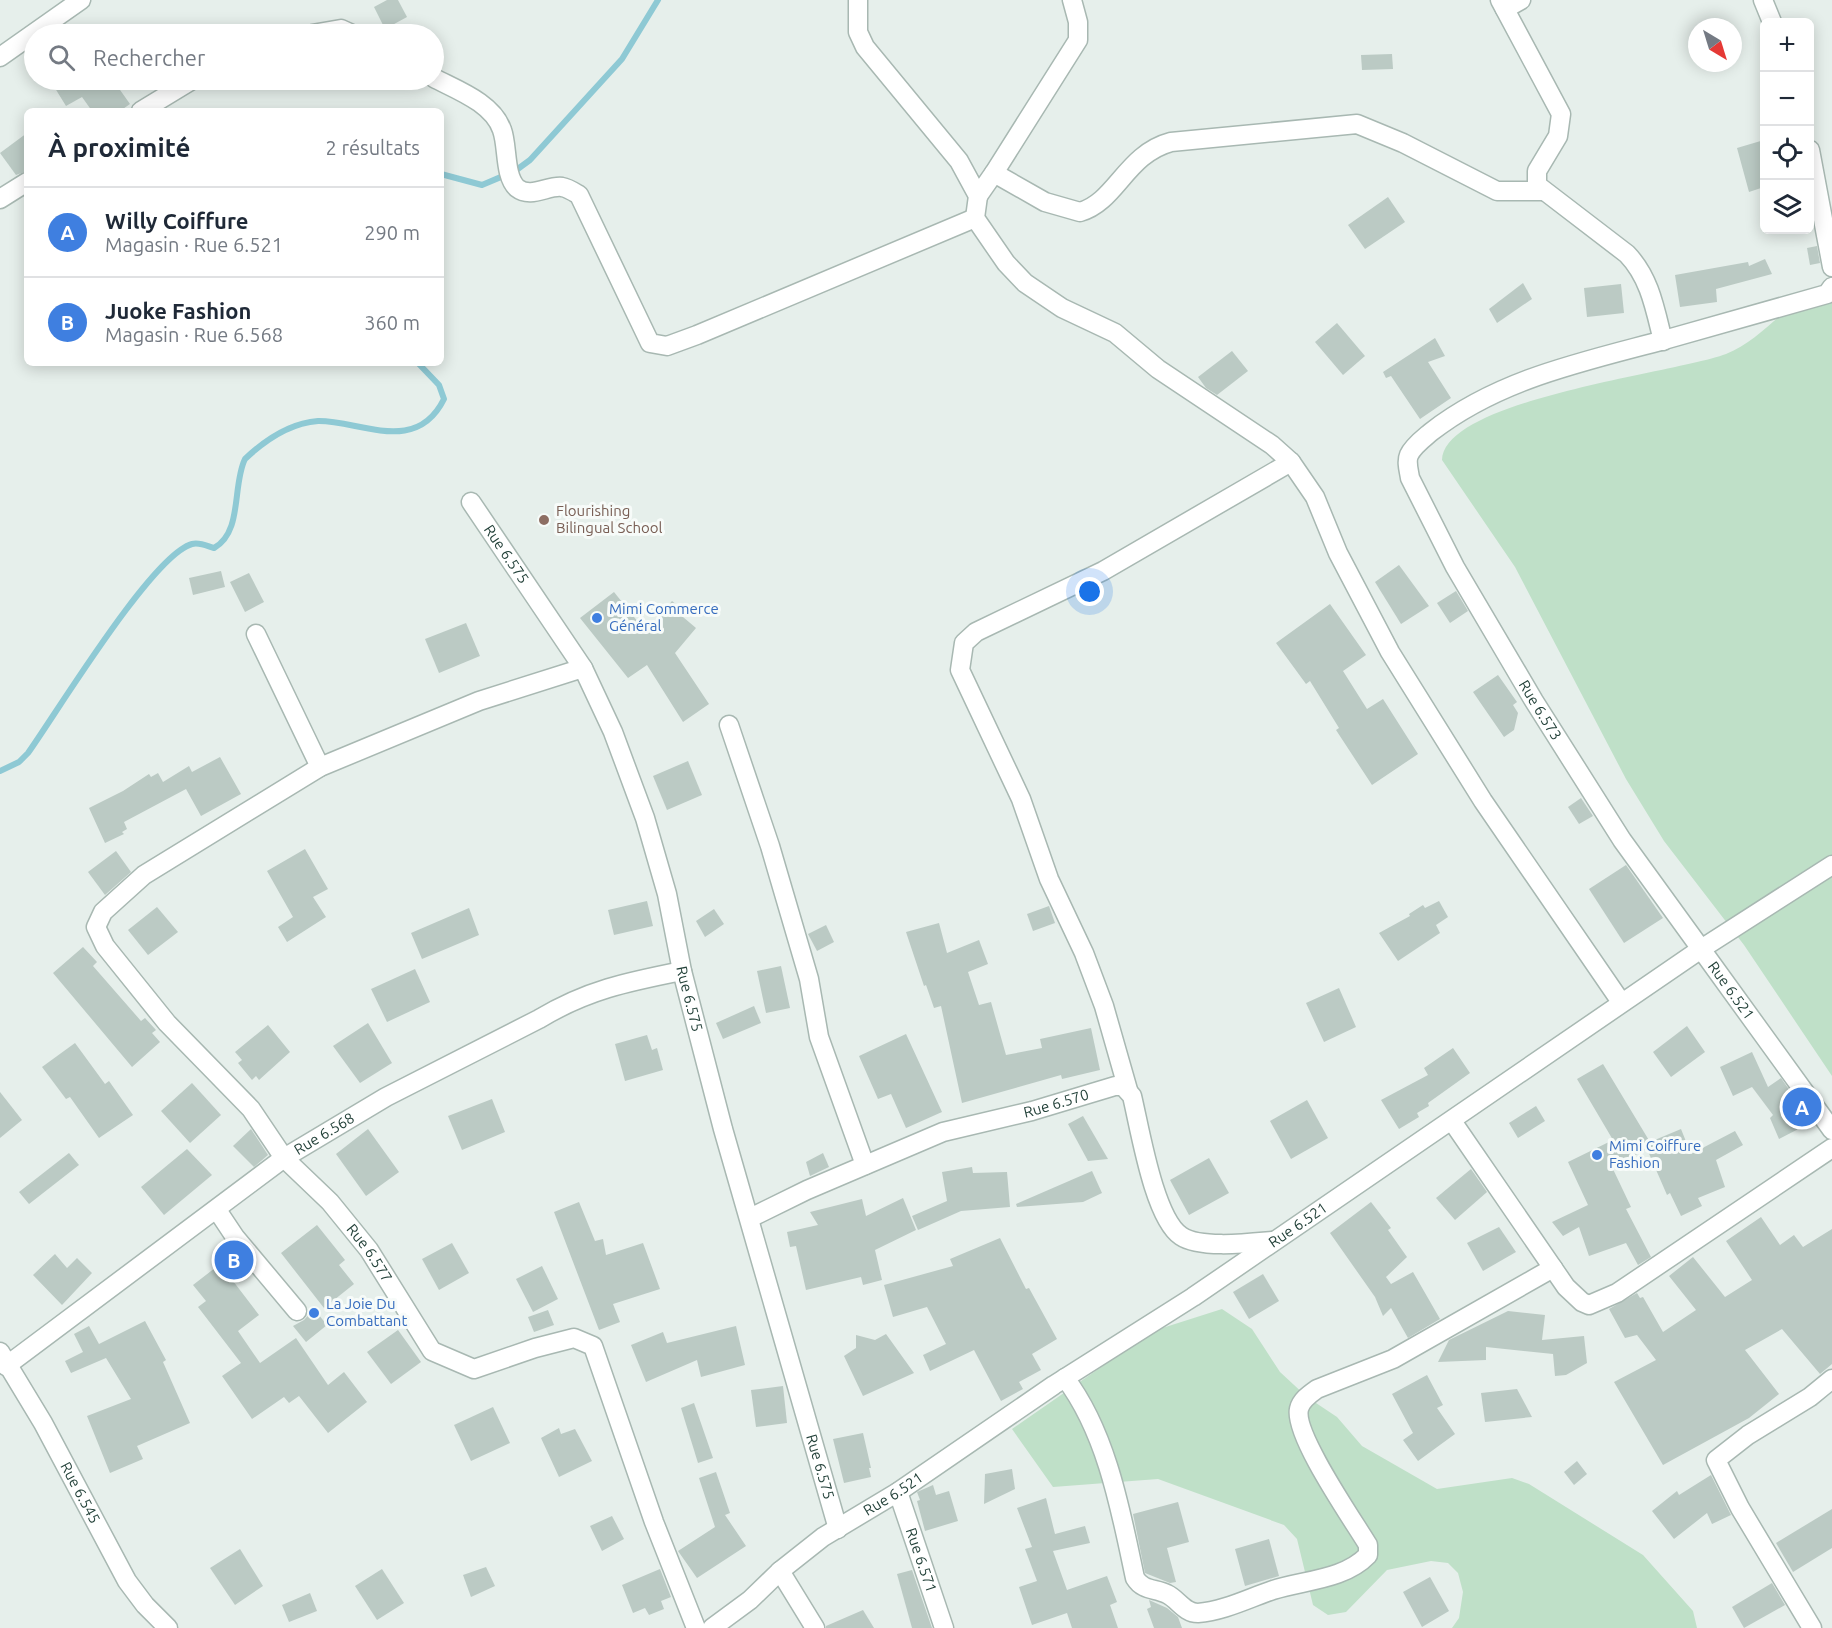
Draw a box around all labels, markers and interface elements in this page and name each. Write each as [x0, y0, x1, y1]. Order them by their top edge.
north arrow [1688, 18, 1742, 72]
map controls [1760, 18, 1814, 234]
button: + [1760, 18, 1814, 72]
search box [24, 24, 444, 90]
icon: search [45, 41, 78, 74]
text: Rechercher [93, 45, 205, 70]
button: − [1760, 72, 1814, 126]
button: locate [1760, 126, 1814, 180]
text: À proximité [48, 133, 190, 162]
text: 2 résultats [326, 136, 420, 159]
button: layers [1760, 180, 1814, 234]
text: Willy Coiffure [105, 208, 249, 233]
text: A [60, 221, 75, 244]
text: 290 m [364, 221, 420, 244]
text: Magasin · Rue 6.521 [105, 233, 283, 256]
text: Juoke Fashion [105, 298, 251, 323]
text: B [61, 311, 74, 334]
text: 360 m [364, 311, 420, 334]
text: Magasin · Rue 6.568 [105, 323, 283, 346]
place label: Flourishing Bilingual School [556, 502, 663, 536]
marker: Flourishing Bilingual School [537, 513, 551, 527]
street label: Rue 6.575 [481, 521, 532, 587]
your location [1075, 577, 1104, 606]
place label: Mimi Commerce Général [609, 600, 719, 634]
marker: Mimi Commerce Général [590, 611, 604, 625]
street label: Rue 6.573 [1516, 677, 1565, 743]
street label: Rue 6.521 [1705, 958, 1758, 1023]
street label: Rue 6.575 [673, 964, 706, 1033]
pin: A [1782, 1084, 1822, 1130]
street label: Rue 6.570 [1022, 1085, 1091, 1121]
street label: Rue 6.568 [291, 1109, 357, 1158]
place label: Mimi Coiffure Fashion [1609, 1137, 1701, 1171]
marker: Mimi Coiffure Fashion [1590, 1148, 1604, 1162]
street label: Rue 6.521 [1265, 1199, 1330, 1251]
street label: Rue 6.577 [343, 1220, 396, 1285]
pin: B [214, 1238, 254, 1282]
place label: La Joie Du Combattant [326, 1295, 407, 1329]
marker: La Joie Du Combattant [307, 1306, 321, 1320]
street label: Rue 6.575 [803, 1432, 838, 1501]
street label: Rue 6.545 [57, 1459, 104, 1526]
street label: Rue 6.521 [860, 1469, 926, 1519]
street label: Rue 6.571 [903, 1525, 940, 1595]

